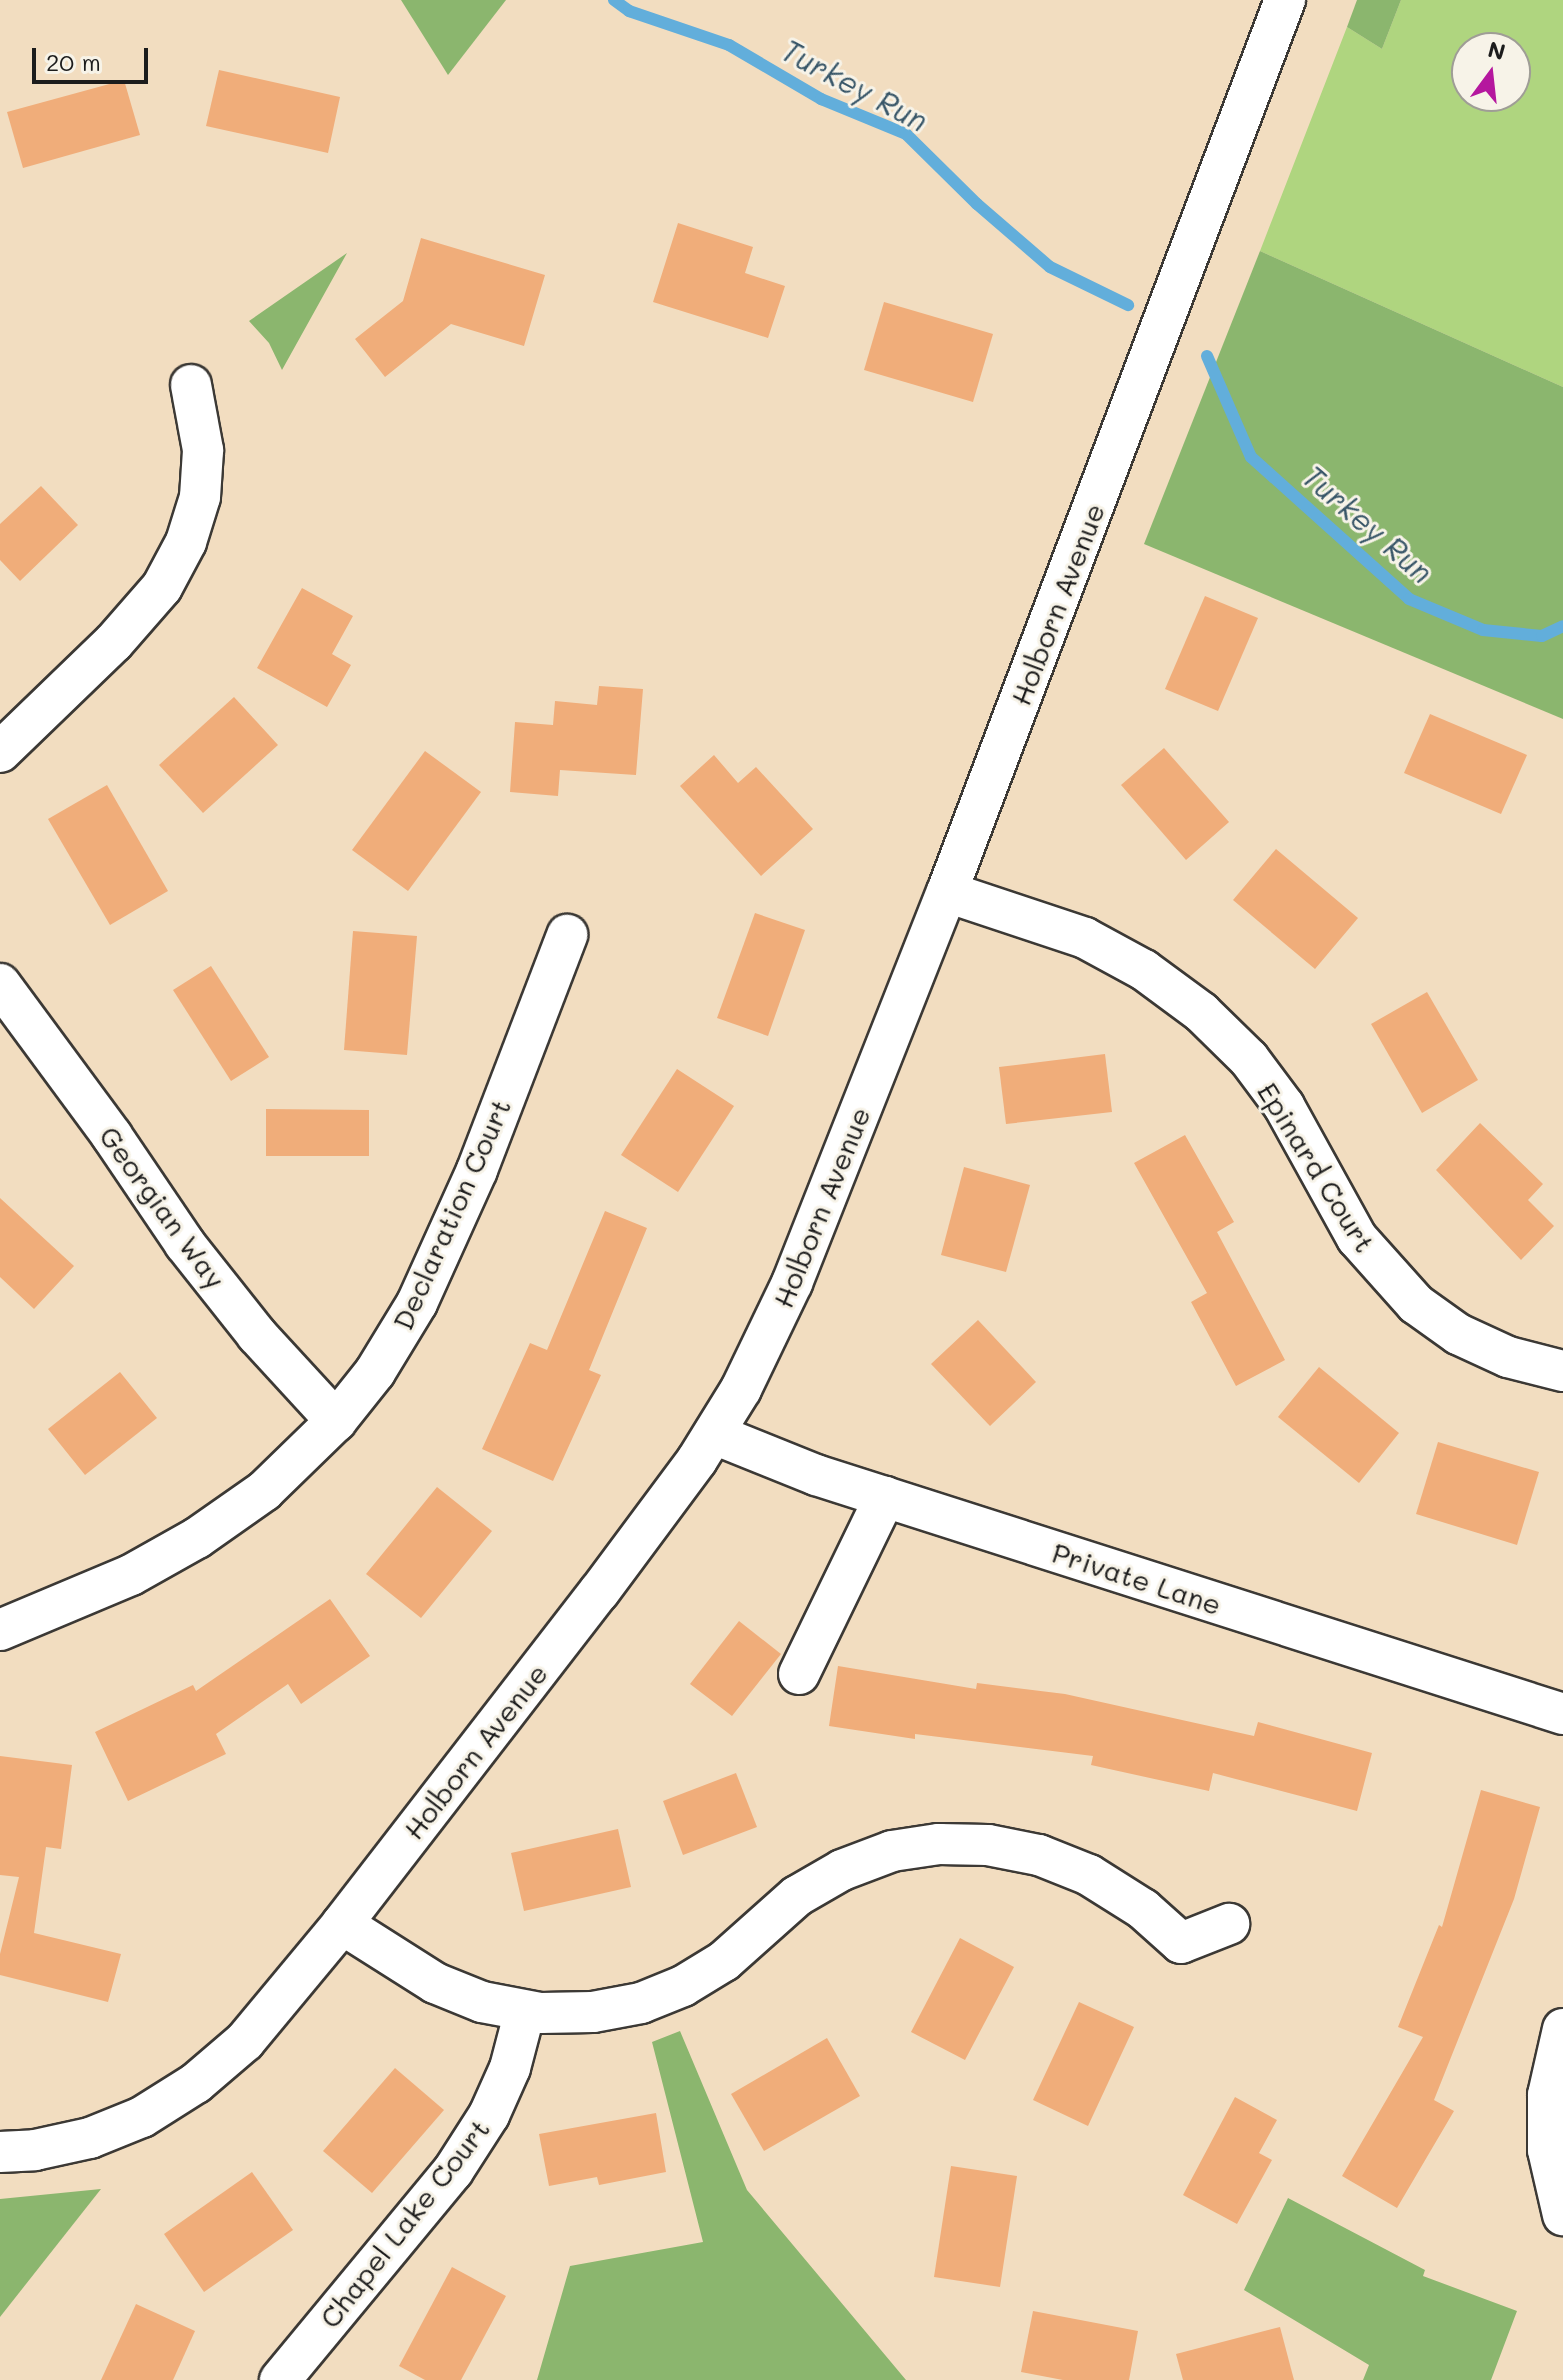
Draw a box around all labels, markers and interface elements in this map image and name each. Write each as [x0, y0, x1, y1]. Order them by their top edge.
scale bar [36, 32, 152, 82]
water label: Turkey Run [776, 32, 934, 138]
north arrow [1451, 32, 1531, 112]
text: N [1485, 34, 1509, 66]
text: 20 m [46, 46, 101, 77]
water label: Turkey Run [1296, 458, 1440, 590]
street label: Holborn Avenue [1003, 498, 1111, 710]
street label: Epinard Court [1251, 1076, 1383, 1258]
street label: Declaration Court [385, 1093, 517, 1335]
street label: Holborn Avenue [765, 1102, 877, 1312]
street label: Georgian Way [93, 1119, 233, 1295]
street label: Private Lane [1048, 1535, 1226, 1621]
street label: Holborn Avenue [396, 1657, 554, 1845]
street label: Chapel Lake Court [312, 2112, 496, 2334]

